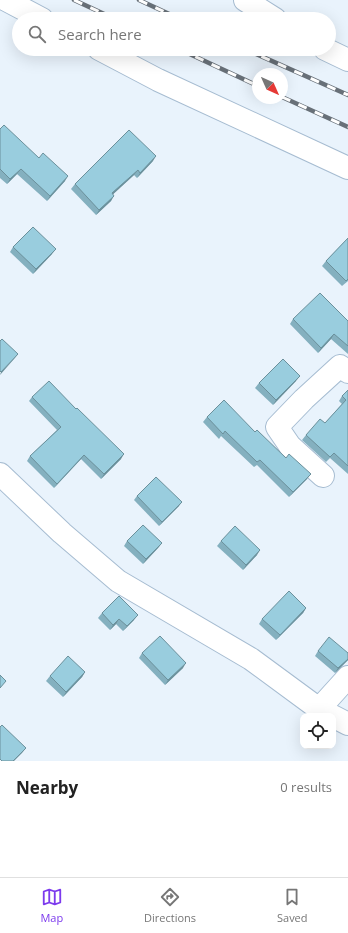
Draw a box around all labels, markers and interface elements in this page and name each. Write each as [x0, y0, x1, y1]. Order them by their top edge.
search box [12, 12, 336, 56]
icon: search [26, 23, 48, 45]
text: Search here [58, 24, 142, 44]
north arrow [252, 68, 288, 104]
map controls [300, 713, 336, 749]
button: locate [300, 713, 336, 749]
text: Nearby [16, 776, 78, 799]
text: 0 results [280, 778, 332, 796]
tab: Map [40, 886, 63, 925]
tab: Directions [144, 886, 196, 925]
tab: Saved [277, 886, 308, 925]

